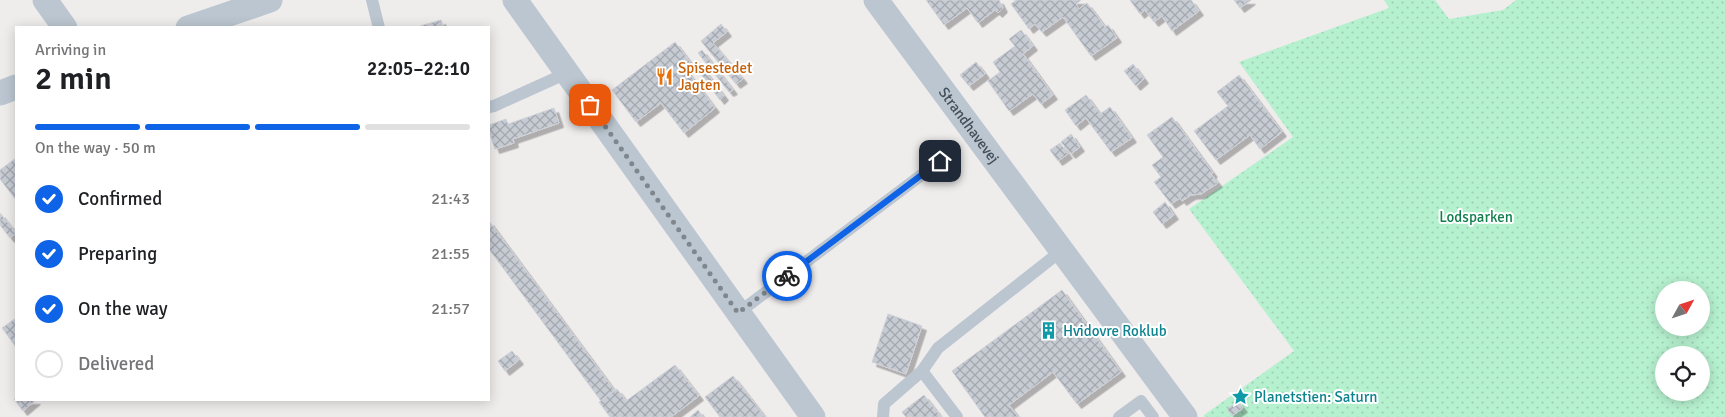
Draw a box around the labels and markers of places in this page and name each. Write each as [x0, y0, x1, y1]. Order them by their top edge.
place label: Spisestedet Jagten [678, 59, 752, 94]
restaurant icon: Spisestedet Jagten [654, 67, 674, 87]
pin [569, 84, 611, 126]
pin [919, 140, 961, 182]
building icon: Hvidovre Roklub [1039, 321, 1059, 341]
place label: Hvidovre Roklub [1063, 322, 1167, 340]
place icon: Planetstien: Saturn [1230, 387, 1250, 407]
place label: Planetstien: Saturn [1254, 388, 1377, 406]

